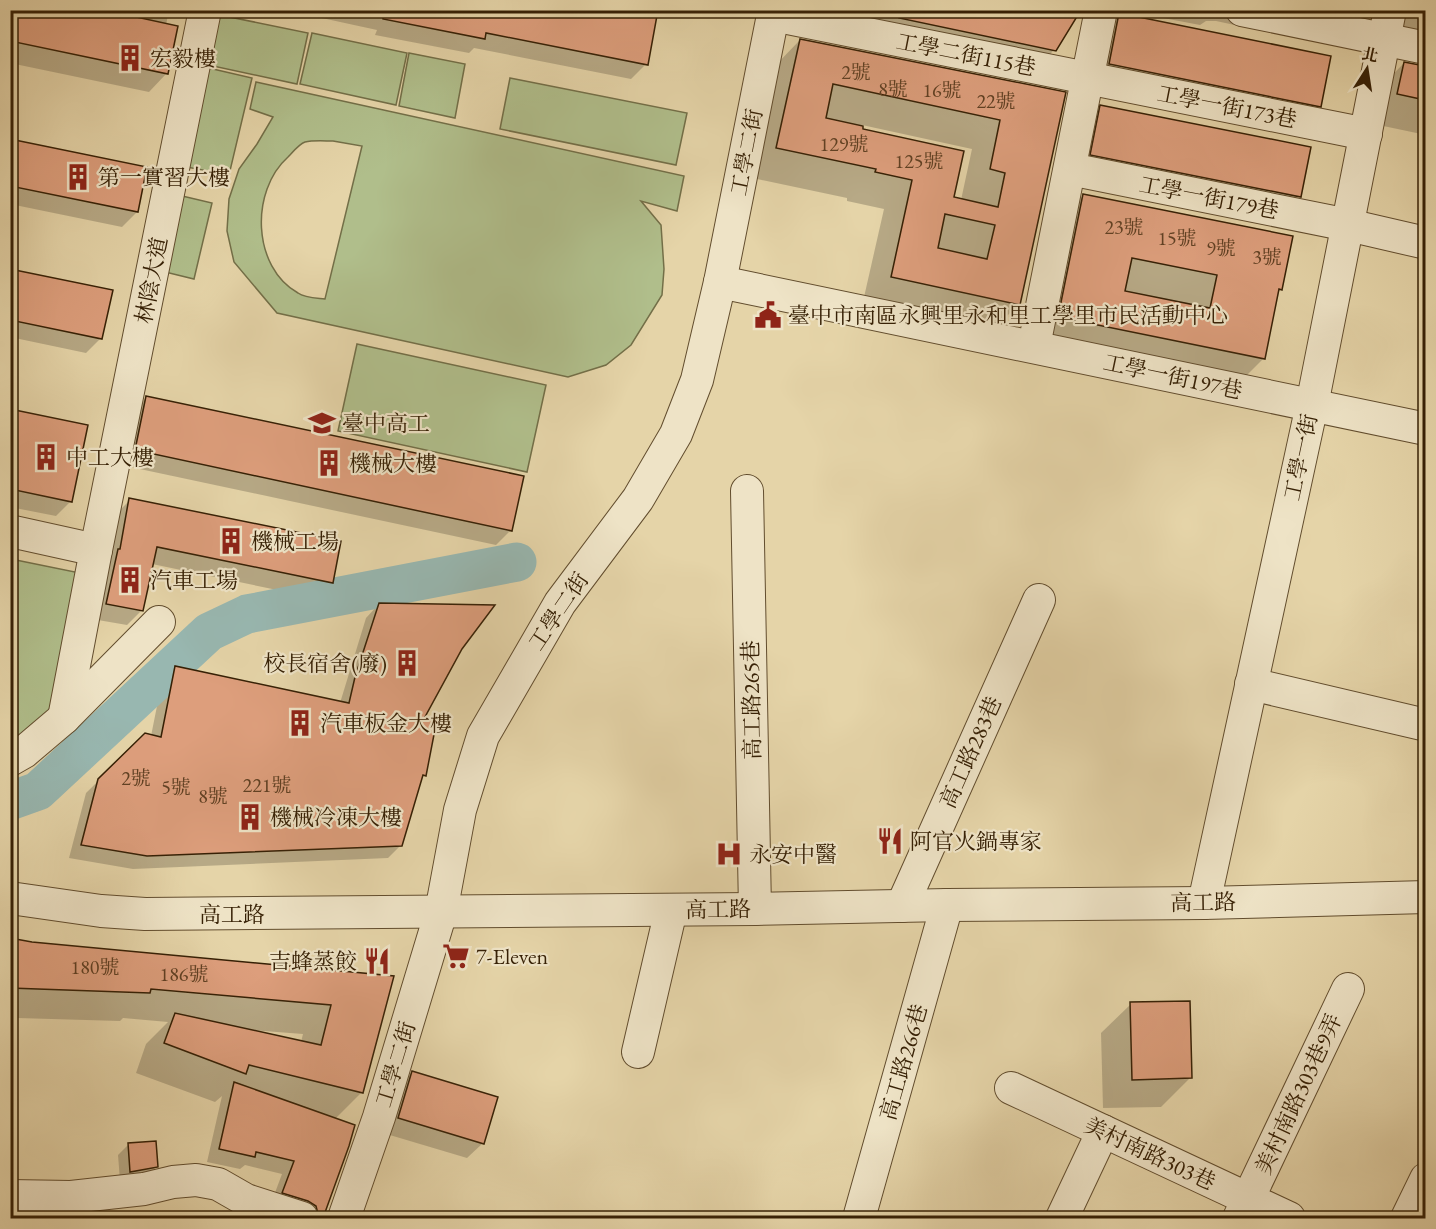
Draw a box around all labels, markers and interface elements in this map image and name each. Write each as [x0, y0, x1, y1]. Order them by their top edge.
street label: 工學二街115巷 [894, 27, 1038, 82]
north arrow [1337, 39, 1397, 99]
building icon: 宏毅樓 [115, 43, 145, 73]
text: 北 [1360, 43, 1380, 67]
place label: 宏毅樓 [150, 44, 216, 73]
house number: 2號 [841, 59, 871, 85]
house number: 8號 [878, 76, 908, 102]
house number: 16號 [922, 77, 962, 103]
street label: 工學一街173巷 [1155, 79, 1299, 134]
house number: 22號 [976, 88, 1016, 114]
street label: 工學二街 [724, 106, 769, 198]
house number: 129號 [820, 131, 868, 157]
house number: 125號 [895, 148, 943, 174]
building icon: 第一實習大樓 [63, 162, 93, 192]
place label: 第一實習大樓 [98, 163, 230, 192]
street label: 工學一街179巷 [1137, 170, 1281, 225]
house number: 23號 [1104, 214, 1144, 240]
house number: 15號 [1157, 225, 1197, 251]
street label: 林陰大道 [129, 234, 174, 326]
house number: 9號 [1206, 235, 1236, 261]
house number: 3號 [1252, 244, 1282, 270]
public building icon: 臺中市南區永興里永和里工學里市民活動中心 [753, 300, 783, 330]
place label: 臺中市南區永興里永和里工學里市民活動中心 [788, 301, 1228, 330]
street label: 工學一街197巷 [1101, 348, 1245, 405]
school or university icon: 臺中高工 [307, 408, 337, 438]
place label: 臺中高工 [342, 409, 430, 438]
street label: 工學一街 [1277, 411, 1324, 503]
building icon: 中工大樓 [31, 442, 61, 472]
place label: 中工大樓 [66, 443, 154, 472]
building icon: 機械大樓 [314, 448, 344, 478]
place label: 機械大樓 [349, 449, 437, 478]
building icon: 機械工場 [216, 526, 246, 556]
place label: 機械工場 [251, 527, 339, 556]
building icon: 汽車工場 [115, 565, 145, 595]
place label: 汽車工場 [150, 566, 238, 595]
street label: 工學二街 [522, 567, 595, 656]
street label: 高工路265巷 [736, 640, 767, 760]
building icon: 校長宿舍(廢) [392, 648, 422, 678]
place label: 校長宿舍(廢) [263, 649, 387, 678]
street label: 高工路283巷 [933, 692, 1008, 813]
building icon: 汽車板金大樓 [285, 708, 315, 738]
place label: 汽車板金大樓 [320, 709, 452, 738]
house number: 2號 [121, 765, 151, 791]
house number: 221號 [243, 772, 291, 798]
house number: 5號 [161, 774, 191, 800]
house number: 8號 [198, 783, 228, 809]
building icon: 機械冷凍大樓 [235, 802, 265, 832]
place label: 機械冷凍大樓 [270, 803, 402, 832]
restaurant icon: 阿官火鍋專家 [875, 826, 905, 856]
place label: 阿官火鍋專家 [910, 827, 1042, 856]
hospital icon: 永安中醫 [714, 839, 744, 869]
place label: 永安中醫 [749, 840, 837, 869]
street label: 高工路 [1170, 887, 1236, 918]
street label: 高工路 [685, 894, 751, 925]
street label: 高工路 [199, 900, 265, 929]
supermarket icon: 7-Eleven [441, 941, 471, 971]
place label: 7-Eleven [476, 942, 549, 971]
restaurant icon: 吉蜂蒸餃 [362, 946, 392, 976]
place label: 吉蜂蒸餃 [269, 947, 357, 976]
house number: 180號 [71, 954, 119, 980]
house number: 186號 [160, 961, 208, 987]
street label: 高工路266巷 [873, 1001, 934, 1124]
street label: 美村南路303巷9弄 [1248, 1009, 1348, 1179]
street label: 工學二街 [369, 1018, 422, 1110]
street label: 美村南路303巷 [1079, 1110, 1220, 1197]

